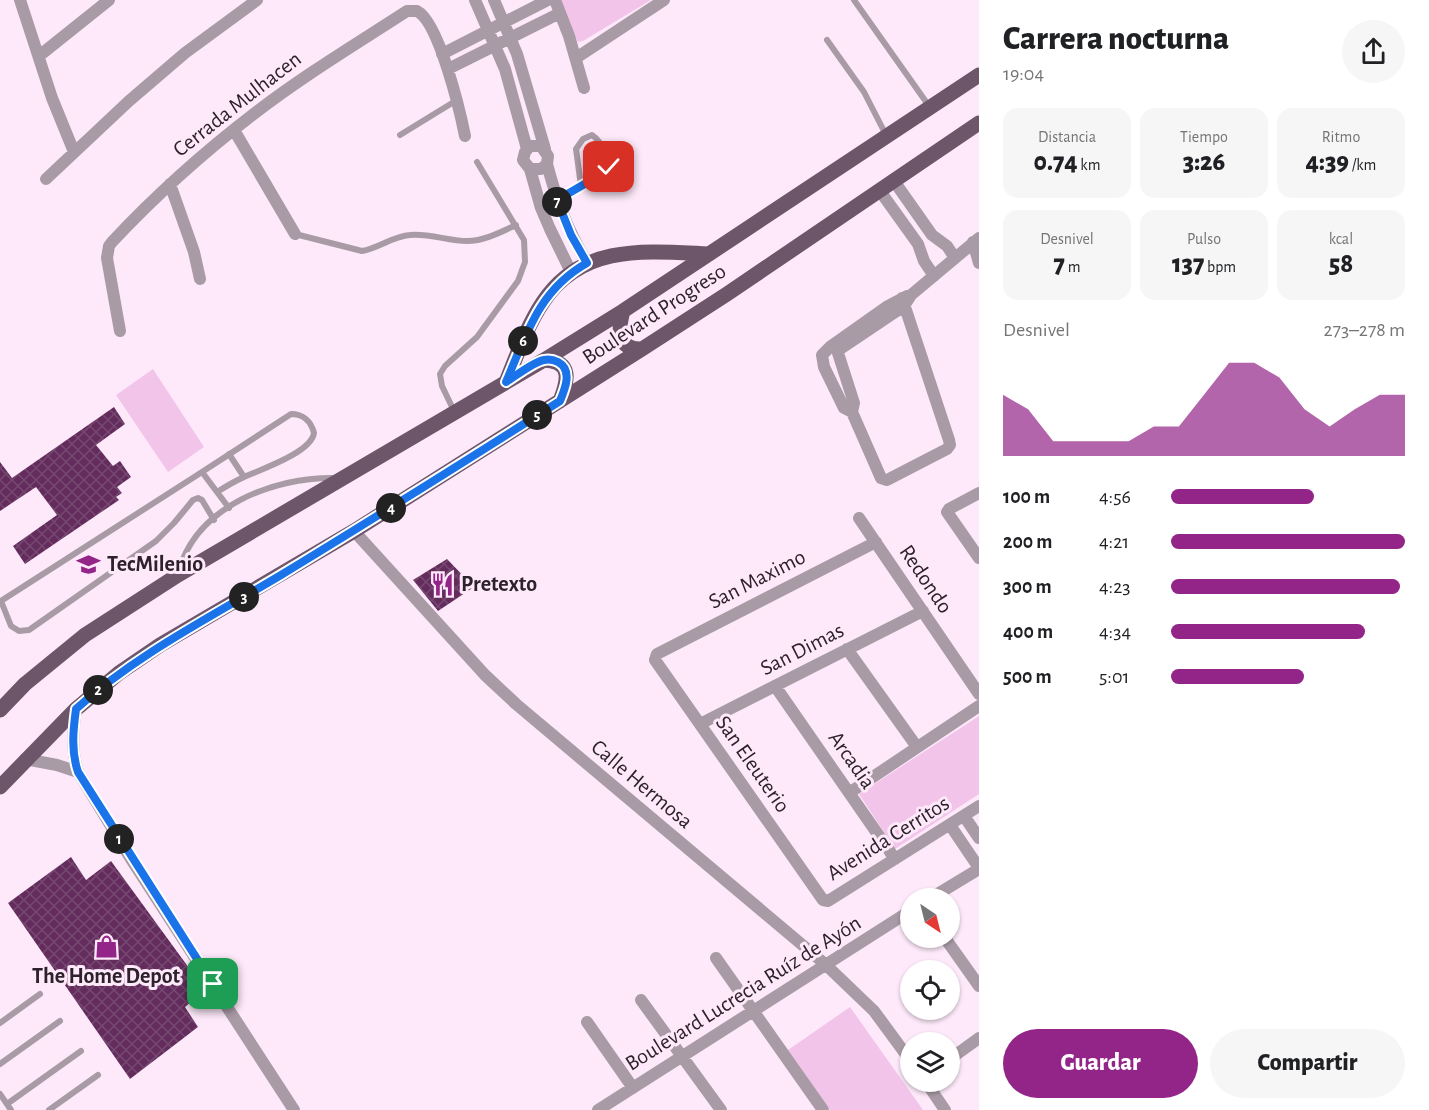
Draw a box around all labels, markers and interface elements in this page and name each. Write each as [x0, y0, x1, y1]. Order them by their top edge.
button: share [1342, 20, 1405, 83]
text: Carrera nocturna [1003, 23, 1229, 56]
street label: Cerrada Mulhacen [169, 47, 305, 161]
text: 19:04 [1003, 64, 1044, 84]
text: Distancia [1038, 129, 1096, 145]
text: Tiempo [1180, 129, 1228, 145]
text: Ritmo [1322, 129, 1360, 145]
pin [583, 141, 634, 192]
text: 0.74 [1034, 149, 1078, 175]
text: 3:26 [1183, 149, 1225, 175]
text: 4:39 [1306, 149, 1349, 175]
icon: check [592, 150, 625, 183]
text: km [1078, 157, 1100, 173]
text: /km [1349, 157, 1376, 173]
pin: 7 [542, 187, 572, 217]
text: 7 [554, 194, 560, 210]
text: Desnivel [1040, 231, 1094, 247]
text: Pulso [1187, 231, 1221, 247]
text: kcal [1329, 231, 1353, 247]
text: 7 [1054, 251, 1065, 277]
text: 137 [1172, 251, 1204, 277]
text: 58 [1329, 251, 1353, 277]
text: m [1065, 259, 1080, 275]
text: bpm [1204, 259, 1236, 275]
street label: Boulevard Progreso [578, 260, 730, 368]
text: Desnivel [1003, 320, 1070, 340]
text: 273–278 m [1324, 320, 1405, 340]
pin: 6 [508, 326, 538, 356]
text: 6 [519, 333, 527, 349]
pin: 5 [522, 400, 552, 430]
text: 5 [534, 407, 540, 423]
text: 100 m [1003, 487, 1050, 507]
text: 4:56 [1099, 487, 1131, 507]
pin: 4 [376, 493, 406, 523]
text: 4 [387, 500, 395, 516]
text: 200 m [1003, 532, 1052, 552]
text: 4:21 [1099, 532, 1129, 552]
street label: Redondo [895, 541, 957, 617]
street label: San Maximo [705, 545, 809, 613]
school or university icon: TecMilenio [76, 551, 102, 577]
place label: TecMilenio [107, 553, 203, 575]
restaurant icon: Pretexto [430, 571, 456, 597]
place label: Pretexto [461, 573, 537, 595]
text: 300 m [1003, 577, 1052, 597]
text: 4:23 [1099, 577, 1131, 597]
pin: 3 [229, 582, 259, 612]
text: 3 [241, 589, 247, 605]
street label: San Dimas [757, 619, 847, 679]
text: 400 m [1003, 622, 1053, 642]
text: 4:34 [1099, 622, 1131, 642]
text: 500 m [1003, 667, 1052, 687]
text: 5:01 [1099, 667, 1129, 687]
pin: 2 [83, 675, 113, 705]
text: 2 [94, 682, 102, 698]
street label: San Eleuterio [712, 712, 794, 816]
street label: Arcadia [824, 727, 880, 793]
street label: Calle Hermosa [587, 735, 697, 833]
street label: Avenida Cerritos [823, 792, 953, 884]
pin: 1 [104, 824, 134, 854]
text: 1 [116, 831, 122, 847]
north arrow [900, 888, 960, 948]
map controls [900, 888, 960, 1092]
street label: Boulevard Lucrecia Ruíz de Ayón [621, 911, 865, 1075]
shop icon: The Home Depot [93, 934, 119, 960]
pin [187, 958, 238, 1009]
button: locate [900, 960, 960, 1020]
place label: The Home Depot [32, 965, 181, 987]
icon: arrive [196, 967, 229, 1000]
button: Guardar [1003, 1029, 1198, 1098]
button: Compartir [1210, 1029, 1405, 1098]
button: layers [900, 1032, 960, 1092]

